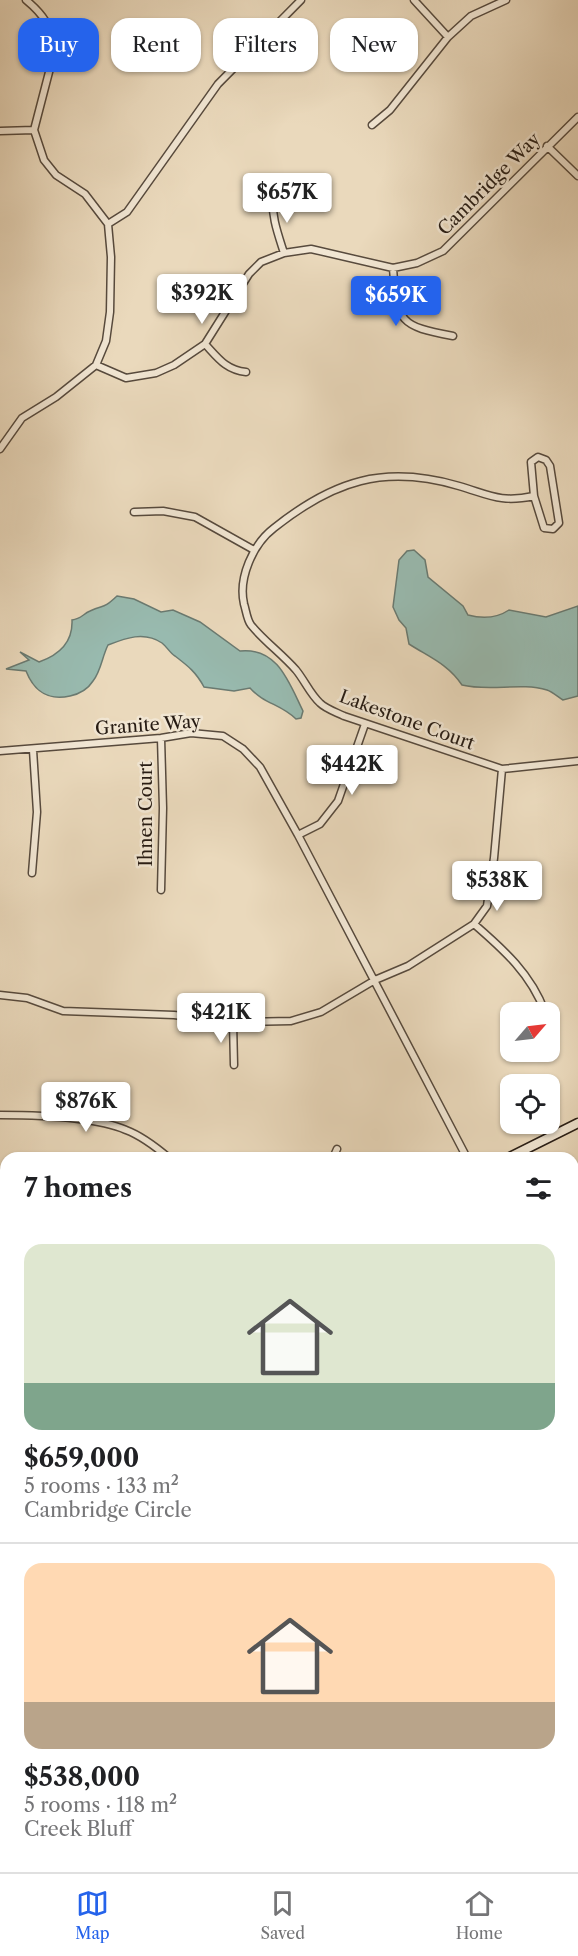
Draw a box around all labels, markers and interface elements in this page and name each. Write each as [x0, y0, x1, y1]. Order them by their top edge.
chip: Buy [18, 18, 99, 72]
chip: Rent [111, 18, 201, 72]
chip: Filters [213, 18, 318, 72]
chip: New [330, 18, 418, 72]
street label: Cambridge Way [433, 128, 545, 240]
pin: $657K [245, 173, 329, 224]
text: $657K [257, 180, 317, 204]
pin: $392K [160, 274, 244, 325]
pin: $659K [354, 276, 438, 327]
text: $392K [171, 281, 233, 305]
text: $659K [365, 283, 427, 307]
street label: Lakestone Court [336, 685, 478, 755]
street label: Granite Way [94, 710, 203, 740]
pin: $442K [310, 745, 394, 796]
text: $442K [321, 752, 383, 776]
street label: Ihnen Court [135, 761, 157, 867]
pin: $538K [455, 861, 539, 912]
text: $538K [466, 868, 528, 892]
pin: $421K [179, 993, 263, 1044]
text: $421K [191, 1000, 251, 1024]
north arrow [500, 1002, 560, 1062]
map controls [500, 1002, 560, 1134]
button: locate [500, 1074, 560, 1134]
pin: $876K [44, 1082, 128, 1133]
text: $876K [55, 1089, 117, 1113]
text: 7 homes [24, 1172, 132, 1204]
icon: filters [522, 1172, 555, 1205]
icon: home [236, 1283, 344, 1391]
text: $659,000 [24, 1442, 139, 1474]
text: 5 rooms · 133 m² [24, 1474, 179, 1498]
text: Cambridge Circle [24, 1498, 192, 1522]
icon: home [236, 1602, 344, 1710]
text: $538,000 [24, 1761, 140, 1793]
text: 5 rooms · 118 m² [24, 1793, 177, 1817]
text: Creek Bluff [24, 1817, 132, 1841]
tab: Map [75, 1887, 110, 1943]
tab: Saved [260, 1887, 305, 1943]
tab: Home [456, 1887, 503, 1943]

